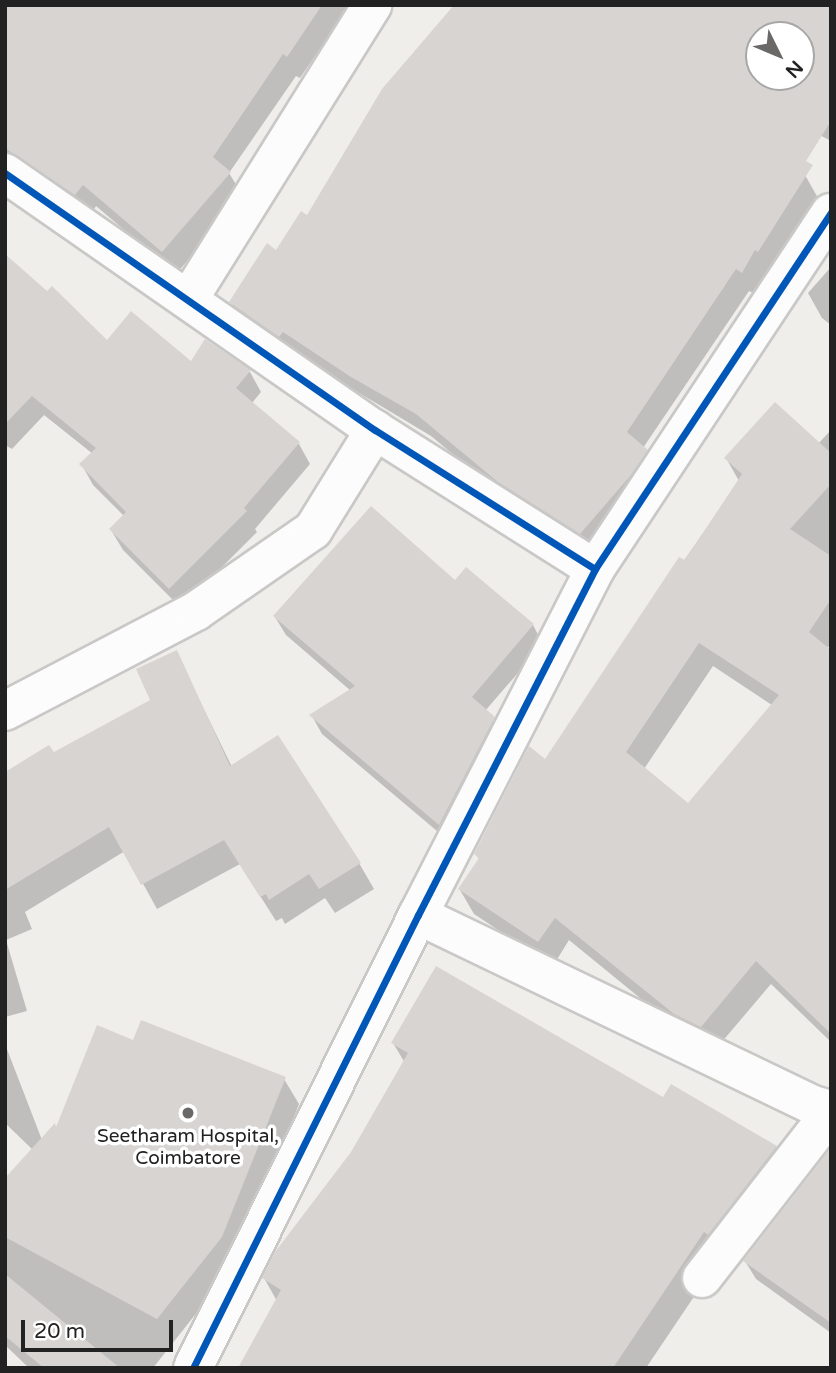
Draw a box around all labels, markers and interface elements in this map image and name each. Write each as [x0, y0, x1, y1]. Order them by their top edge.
north arrow [745, 21, 815, 91]
text: N [781, 56, 807, 82]
marker: Seetharam Hospital, Coimbatore [178, 1103, 198, 1123]
place label: Seetharam Hospital, Coimbatore [97, 1126, 279, 1170]
scale bar [24, 1306, 177, 1350]
text: 20 m [34, 1319, 85, 1344]

